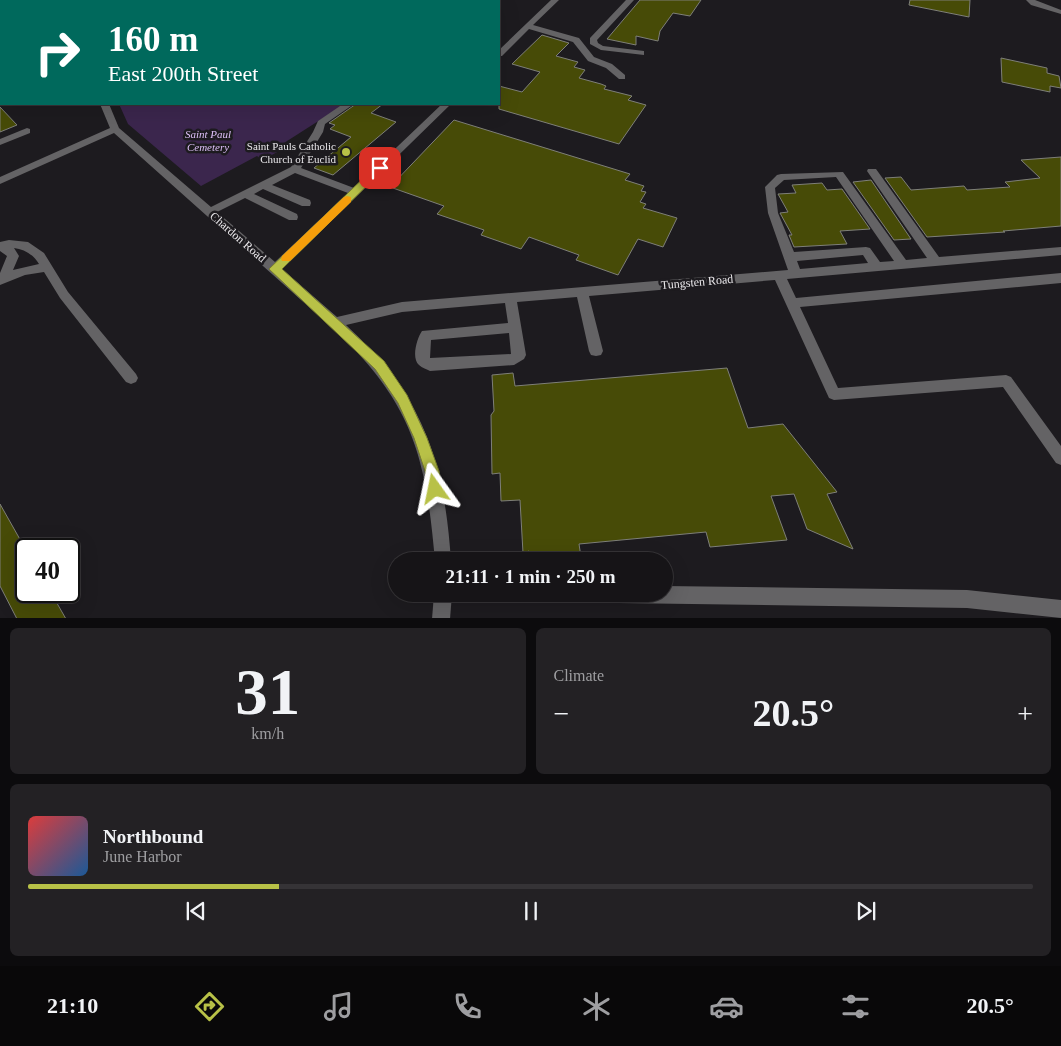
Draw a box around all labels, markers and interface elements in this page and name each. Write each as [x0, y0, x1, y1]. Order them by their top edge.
icon: right [25, 20, 90, 85]
text: 160 m [108, 20, 198, 59]
text: East 200th Street [108, 61, 258, 86]
park label: Saint Paul Cemetery [185, 128, 231, 153]
place label: Saint Pauls Catholic Church of Euclid [247, 140, 336, 165]
marker: Saint Pauls Catholic Church of Euclid [340, 146, 352, 158]
pin [359, 147, 401, 189]
icon: arrive [366, 154, 394, 182]
street label: Chardon Road [207, 209, 269, 265]
street label: Tungsten Road [660, 272, 734, 292]
position arrow [408, 462, 460, 514]
speed limit sign: 40 [15, 538, 80, 603]
text: 21:11 · 1 min · 250 m [446, 566, 615, 587]
text: 31 [235, 656, 300, 728]
text: Climate [554, 667, 604, 684]
text: 20.5° [752, 692, 834, 734]
text: − [554, 698, 569, 729]
text: + [1017, 698, 1033, 729]
text: km/h [251, 725, 284, 742]
text: Northbound [103, 826, 203, 847]
text: June Harbor [103, 848, 182, 865]
icon: previous [182, 897, 210, 925]
icon: pause [517, 897, 545, 925]
icon: next [852, 897, 880, 925]
icon: directions [192, 989, 227, 1024]
icon: music [321, 989, 356, 1024]
icon: phone [450, 989, 485, 1024]
icon: climate [579, 989, 614, 1024]
icon: car [709, 989, 744, 1024]
icon: filters [838, 989, 873, 1024]
text: 21:10 [47, 993, 98, 1018]
text: 20.5° [967, 993, 1014, 1018]

